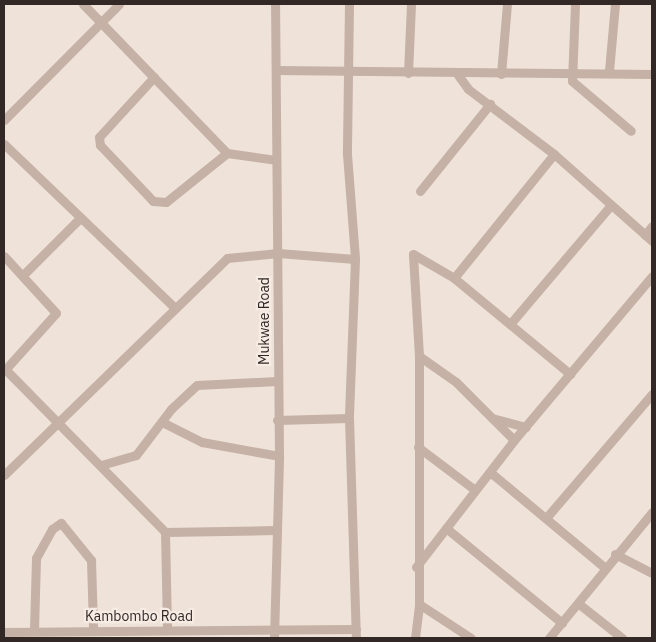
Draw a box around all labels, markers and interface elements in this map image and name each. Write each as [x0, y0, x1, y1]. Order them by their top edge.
street label: Mukwae Road [256, 277, 272, 365]
street label: Kambombo Road [85, 608, 193, 624]

